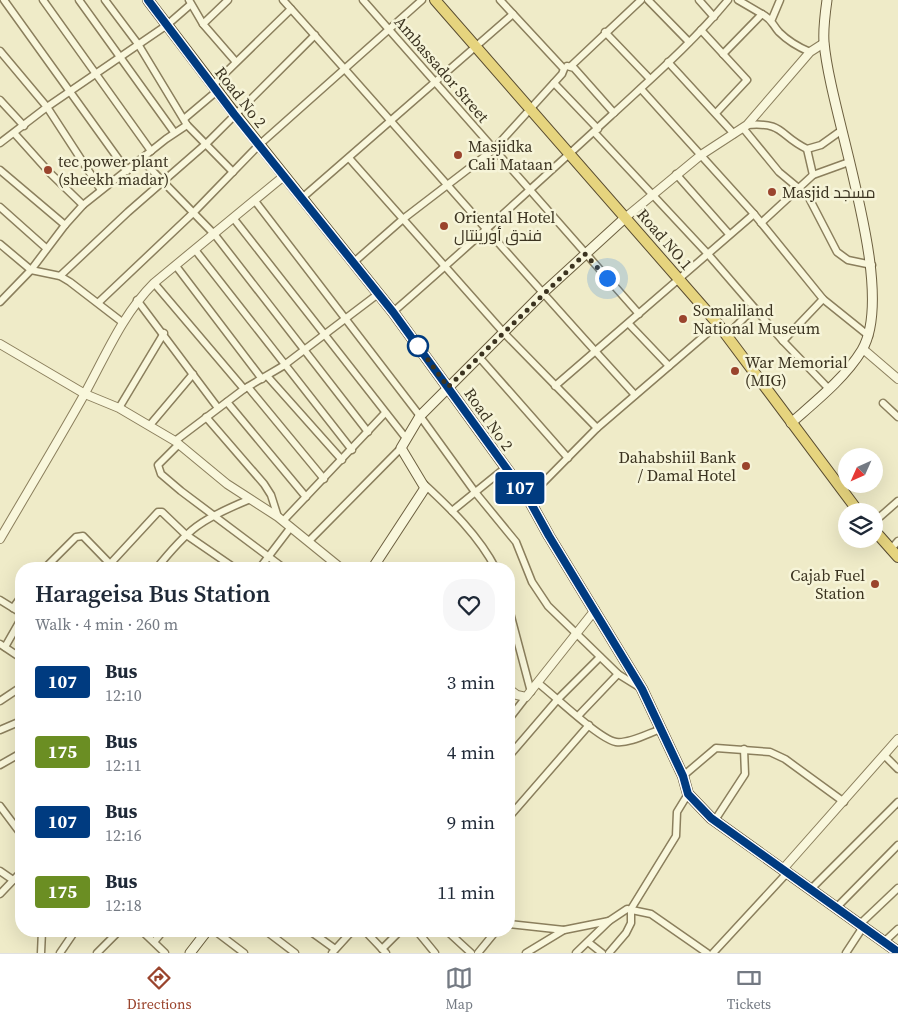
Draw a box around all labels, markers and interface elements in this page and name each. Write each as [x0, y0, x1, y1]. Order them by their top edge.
street label: Ambassador Street [390, 11, 495, 127]
street label: Road No 2 [210, 62, 272, 132]
place label: Masjidka Cali Mataan [468, 135, 553, 175]
marker: Masjidka Cali Mataan [452, 149, 464, 161]
place label: tec power plant (sheekh madar) [58, 150, 169, 190]
marker: tec power plant (sheekh madar) [42, 164, 54, 176]
place label: Masjid مسجد [782, 181, 875, 203]
marker: Masjid مسجد [766, 186, 778, 198]
street label: Road NO.1 [632, 204, 698, 274]
place label: Oriental Hotel فندق أورينتال [454, 206, 556, 246]
marker: Oriental Hotel فندق أورينتال [438, 220, 450, 232]
your location [595, 266, 620, 291]
place label: Somaliland National Museum [693, 299, 820, 339]
marker: Somaliland National Museum [677, 313, 689, 325]
unlabelled marker [407, 335, 429, 357]
place label: War Memorial (MIG) [745, 351, 848, 391]
marker: War Memorial (MIG) [729, 365, 741, 377]
street label: Road No 2 [459, 383, 519, 455]
place label: Dahabshiil Bank / Damal Hotel [618, 446, 736, 486]
north arrow [838, 448, 882, 492]
map controls [838, 448, 883, 548]
marker: Dahabshiil Bank / Damal Hotel [740, 460, 752, 472]
line badge: 107 [491, 472, 549, 504]
text: 107 [505, 475, 535, 500]
button: layers [838, 503, 883, 548]
place label: Cajab Fuel Station [790, 564, 865, 604]
text: Harageisa Bus Station [35, 577, 270, 610]
marker: Cajab Fuel Station [869, 578, 881, 590]
button: heart [443, 579, 495, 631]
text: Walk · 4 min · 260 m [35, 613, 178, 635]
text: Bus [105, 658, 137, 684]
text: 107 [48, 669, 77, 694]
text: 3 min [447, 669, 495, 695]
text: 12:10 [105, 684, 142, 706]
text: Bus [105, 728, 137, 754]
text: 175 [48, 739, 77, 764]
text: 4 min [447, 739, 495, 765]
text: 12:11 [105, 754, 142, 776]
text: Bus [105, 798, 137, 824]
text: 107 [48, 809, 77, 834]
text: 9 min [447, 809, 495, 835]
text: 12:16 [105, 824, 142, 846]
text: Bus [105, 868, 137, 894]
text: 175 [48, 879, 77, 904]
text: 11 min [437, 879, 495, 905]
text: 12:18 [105, 894, 142, 916]
tab: Directions [127, 964, 192, 1014]
tab: Map [445, 964, 473, 1014]
tab: Tickets [727, 964, 771, 1014]

